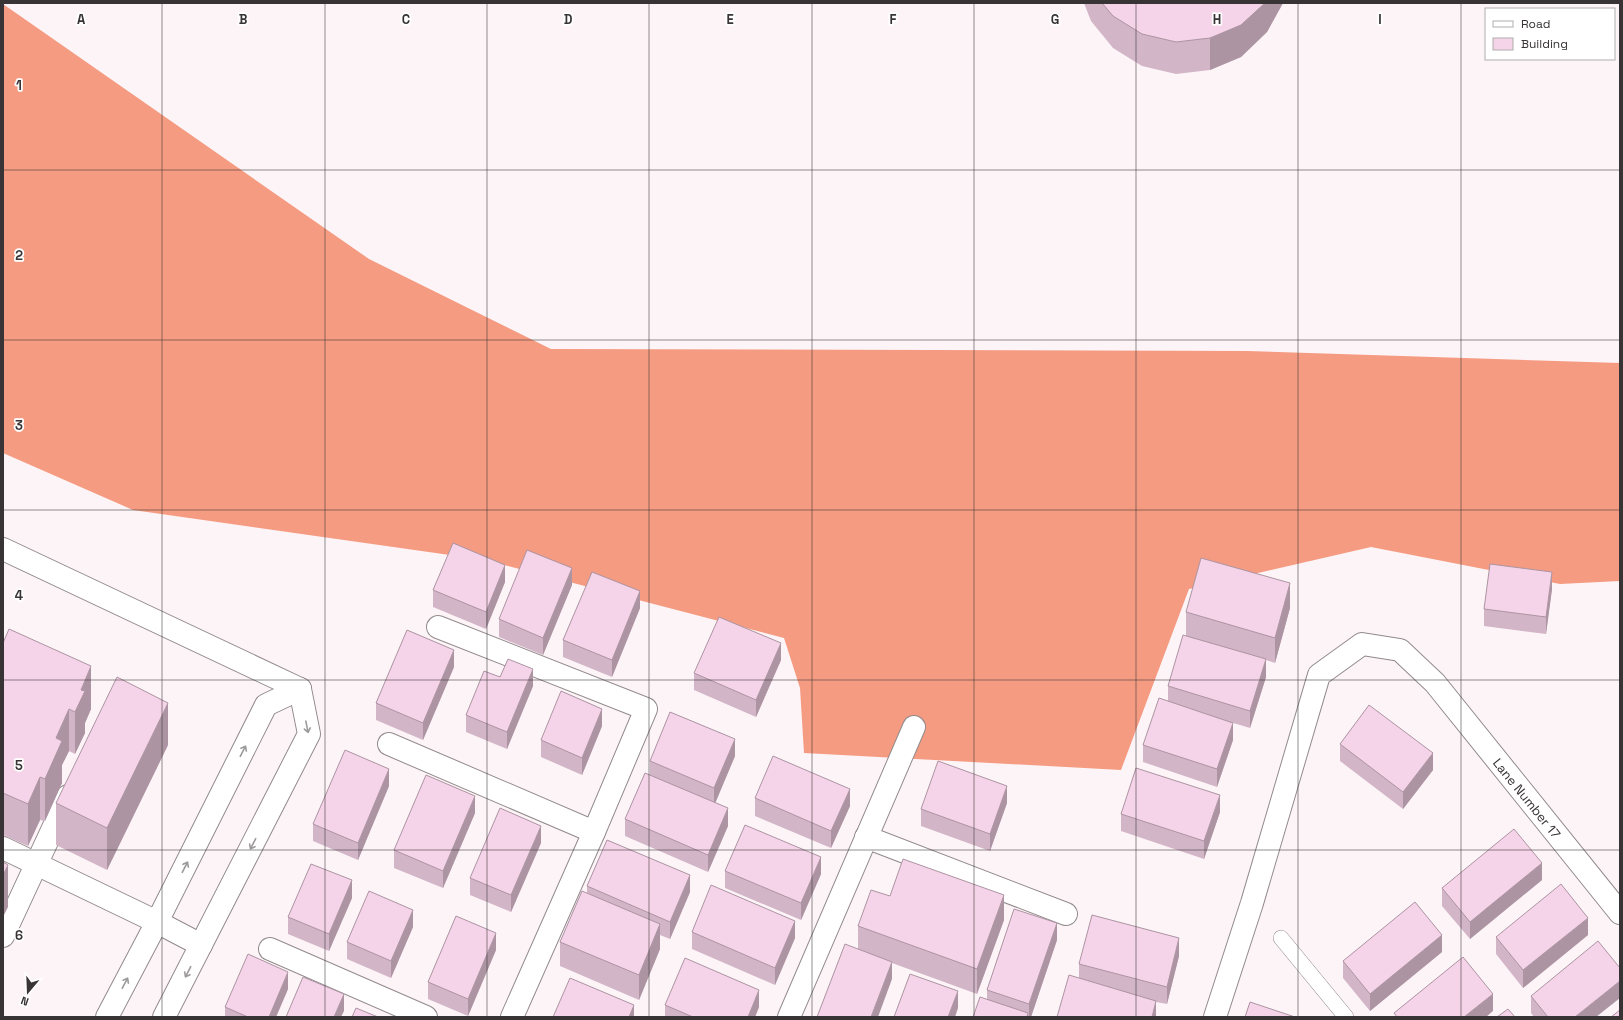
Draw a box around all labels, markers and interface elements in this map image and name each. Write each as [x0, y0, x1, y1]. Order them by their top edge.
legend [1485, 8, 1615, 60]
text: A [77, 11, 86, 28]
text: B [239, 11, 248, 28]
text: C [402, 11, 410, 28]
text: D [564, 11, 573, 28]
text: E [726, 11, 734, 28]
text: F [890, 11, 897, 28]
text: G [1051, 11, 1059, 28]
text: H [1213, 11, 1221, 28]
text: I [1378, 11, 1382, 28]
text: Road [1521, 16, 1550, 32]
text: Building [1521, 36, 1568, 52]
text: 1 [16, 77, 22, 94]
text: 2 [15, 247, 23, 264]
text: 3 [15, 417, 23, 434]
text: 4 [15, 587, 23, 604]
one-way arrow [304, 720, 312, 733]
one-way arrow [240, 745, 247, 757]
street label: Lane Number 17 [1489, 755, 1564, 842]
text: 5 [15, 757, 23, 774]
one-way arrow [249, 837, 256, 849]
one-way arrow [182, 861, 189, 873]
text: 6 [15, 927, 23, 944]
one-way arrow [183, 966, 191, 978]
north arrow [8, 972, 48, 1012]
one-way arrow [122, 977, 129, 989]
text: N [19, 994, 31, 1009]

